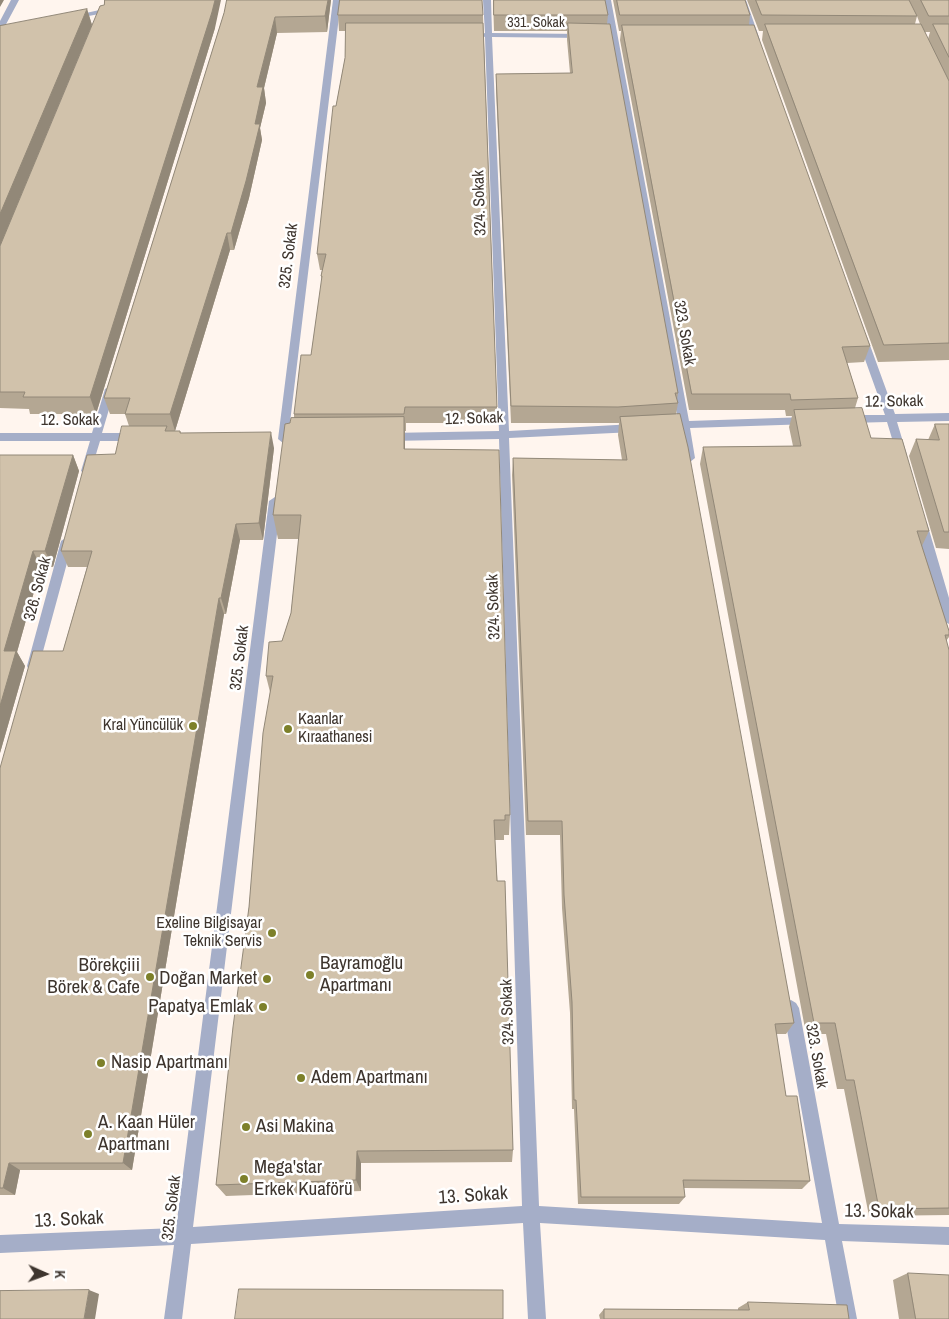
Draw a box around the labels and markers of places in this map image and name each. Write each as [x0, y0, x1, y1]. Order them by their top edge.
place label: Kaanlar Kıraathanesi [298, 710, 372, 748]
place label: Kral Yüncülük [103, 716, 183, 736]
marker: Kral Yüncülük [187, 720, 199, 732]
marker: Kaanlar Kıraathanesi [282, 723, 294, 735]
place label: Exeline Bilgisayar Teknik Servis [156, 914, 262, 952]
marker: Exeline Bilgisayar Teknik Servis [266, 927, 278, 939]
place label: Bayramoğlu Apartmanı [320, 953, 403, 997]
place label: Börekçiii Börek & Cafe [47, 955, 140, 999]
place label: Doğan Market [159, 968, 257, 990]
marker: Bayramoğlu Apartmanı [304, 969, 316, 981]
marker: Börekçiii Börek & Cafe [144, 971, 156, 983]
marker: Doğan Market [261, 973, 273, 985]
place label: Papatya Emlak [148, 996, 253, 1018]
marker: Papatya Emlak [257, 1001, 269, 1013]
place label: Nasip Apartmanı [111, 1052, 228, 1074]
marker: Nasip Apartmanı [95, 1057, 107, 1069]
place label: Adem Apartmanı [311, 1067, 428, 1089]
marker: Adem Apartmanı [295, 1072, 307, 1084]
place label: A. Kaan Hüler Apartmanı [98, 1112, 195, 1156]
place label: Asi Makina [256, 1116, 334, 1138]
marker: Asi Makina [240, 1121, 252, 1133]
marker: A. Kaan Hüler Apartmanı [82, 1128, 94, 1140]
place label: Mega'star Erkek Kuaförü [254, 1157, 353, 1201]
marker: Mega'star Erkek Kuaförü [238, 1173, 250, 1185]

